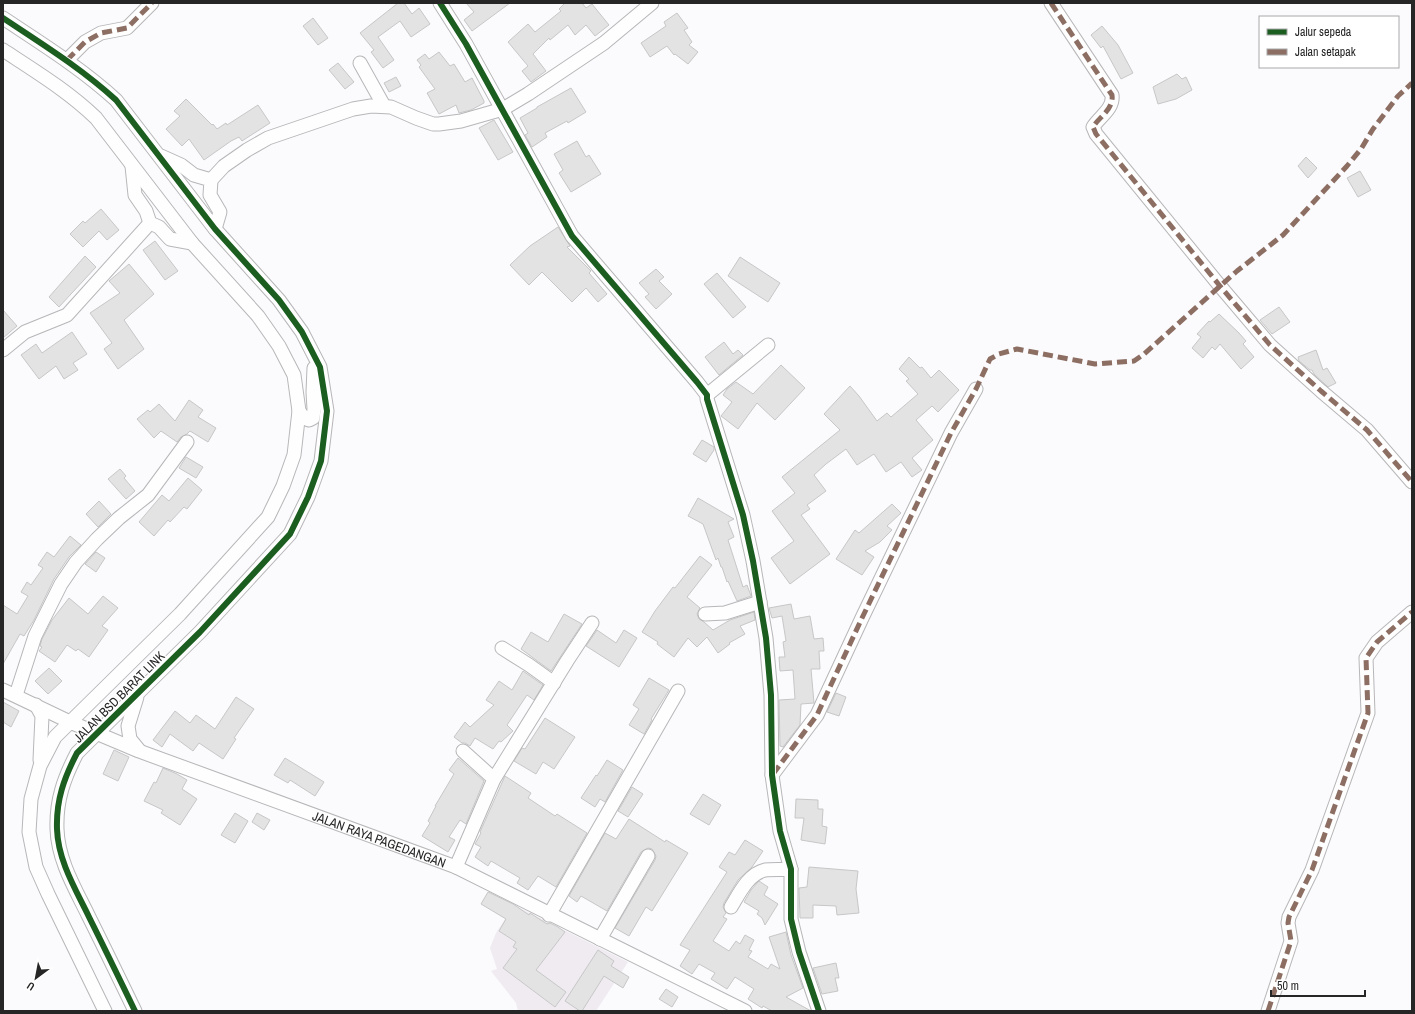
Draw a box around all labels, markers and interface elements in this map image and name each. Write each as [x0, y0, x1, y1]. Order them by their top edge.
legend [1259, 16, 1399, 68]
text: Jalur sepeda [1295, 24, 1352, 40]
text: Jalan setapak [1295, 44, 1356, 60]
street label: JALAN BSD BARAT LINK [70, 648, 168, 746]
street label: JALAN RAYA PAGEDANGAN [310, 807, 448, 871]
north arrow [16, 958, 56, 998]
scale bar [1271, 972, 1365, 998]
text: 50 m [1277, 978, 1299, 994]
text: U [24, 979, 37, 994]

